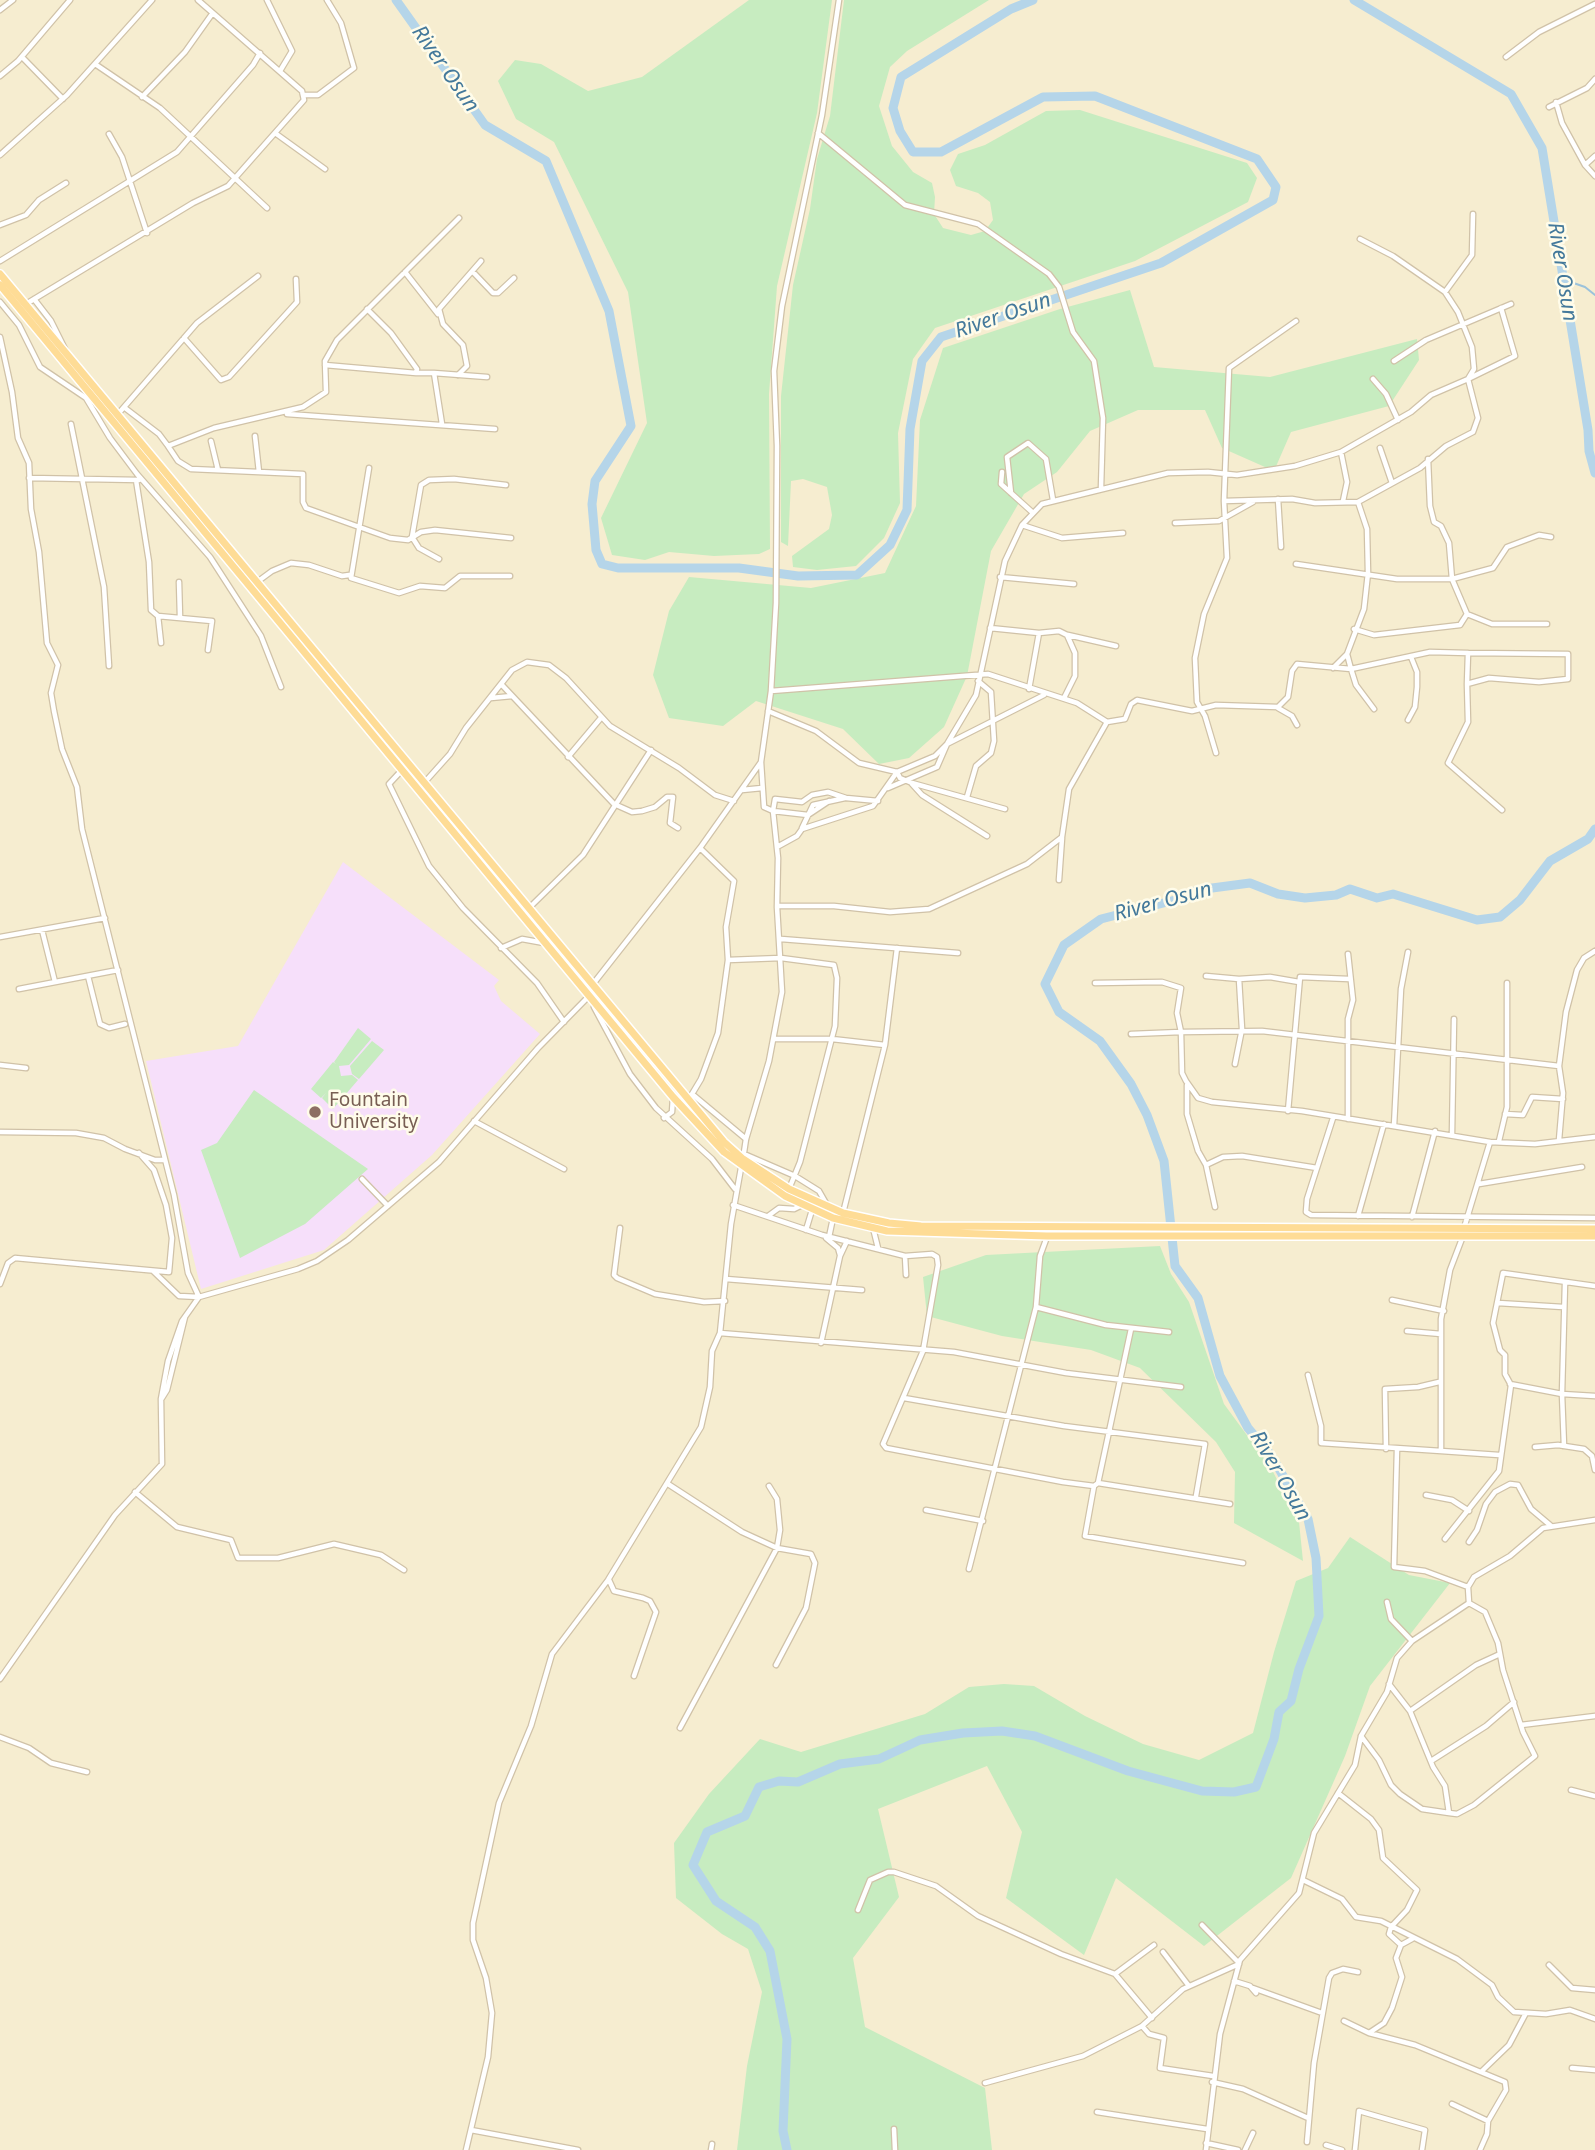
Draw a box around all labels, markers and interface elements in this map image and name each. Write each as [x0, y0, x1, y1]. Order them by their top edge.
water label: River Osun [406, 21, 484, 117]
water label: River Osun [1542, 221, 1582, 323]
water label: River Osun [952, 288, 1054, 344]
water label: River Osun [1111, 877, 1215, 927]
place label: Fountain University [329, 1090, 418, 1134]
marker: Fountain University [307, 1104, 323, 1120]
water label: River Osun [1244, 1426, 1316, 1526]

